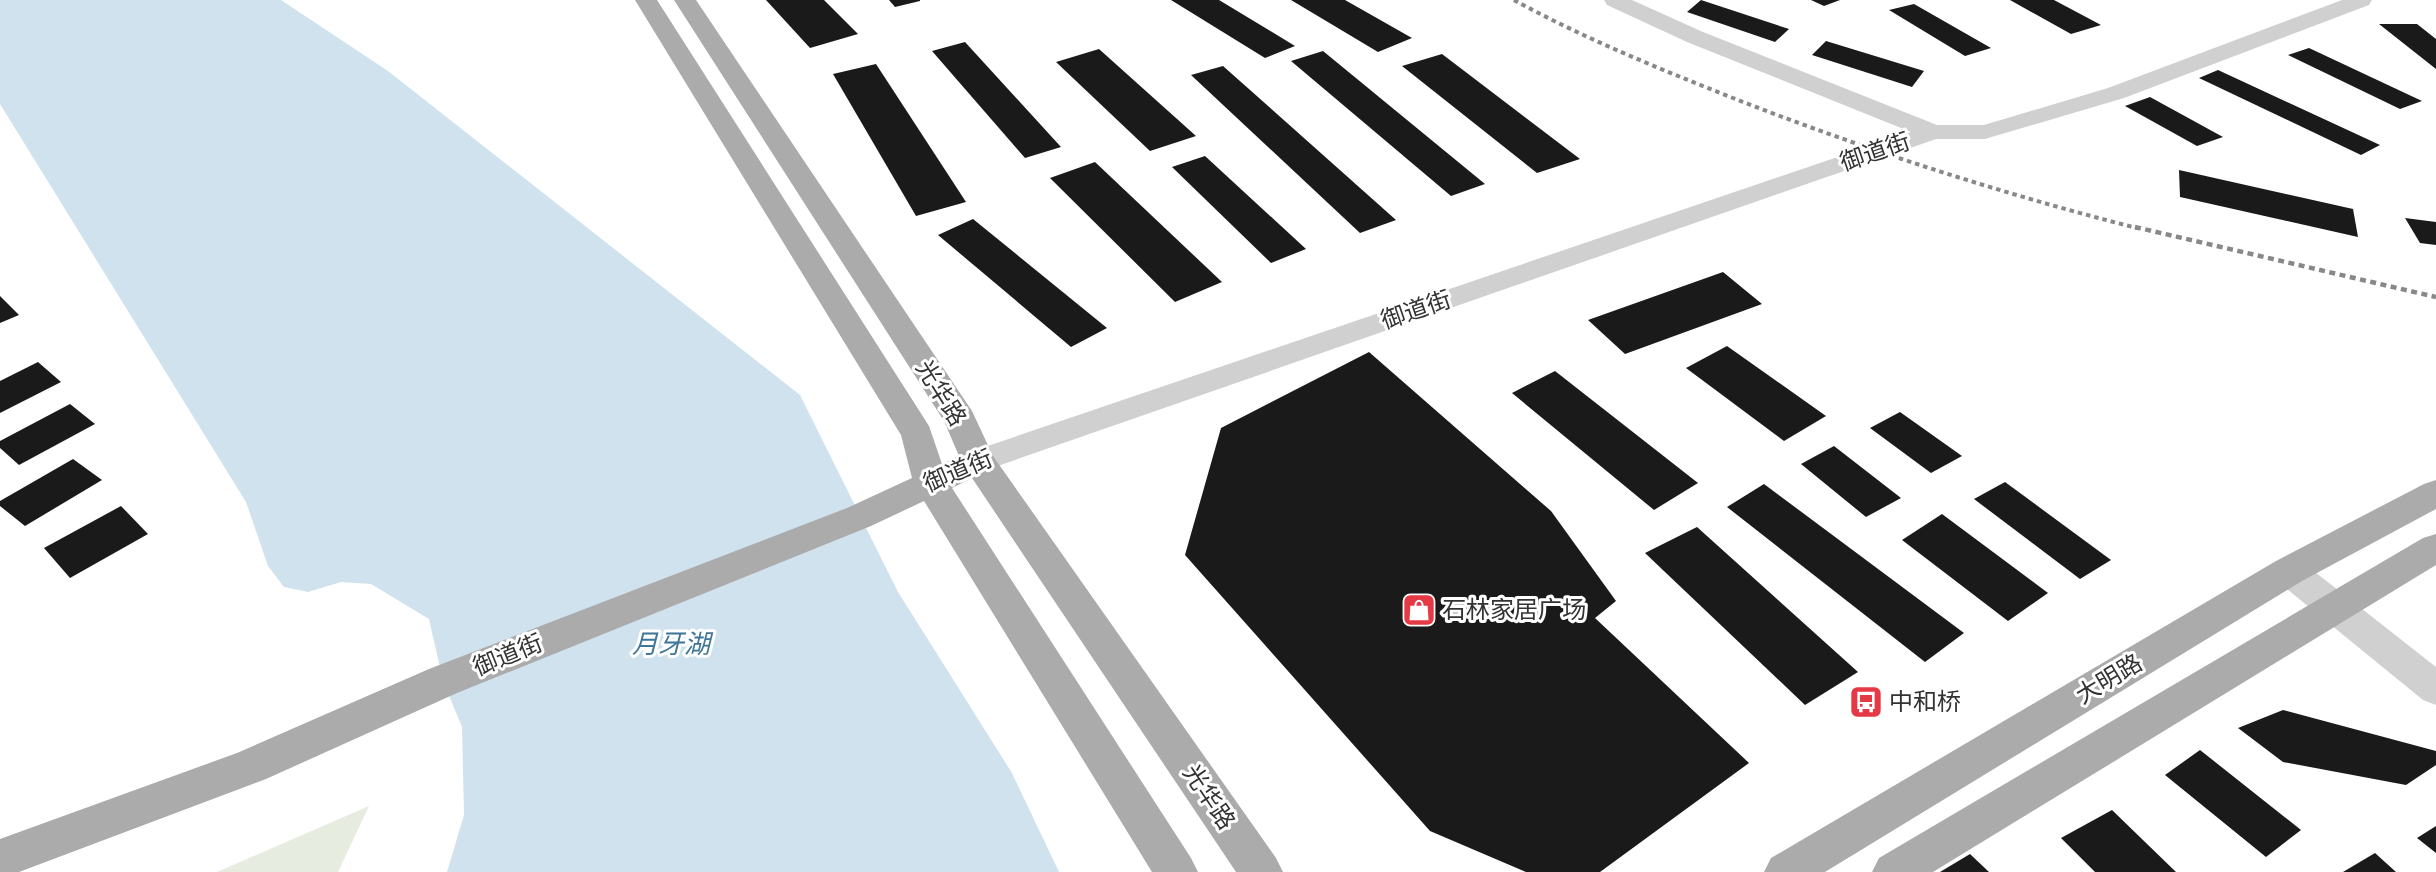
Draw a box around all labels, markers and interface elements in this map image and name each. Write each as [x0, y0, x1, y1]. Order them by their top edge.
street label: 御道街 [1837, 128, 1913, 176]
street label: 御道街 [1378, 286, 1454, 334]
street label: 光华路 [911, 356, 971, 430]
street label: 御道街 [920, 445, 996, 497]
shop icon: 石林家居广场 [1401, 592, 1437, 628]
place label: 石林家居广场 [1442, 597, 1586, 623]
street label: 御道街 [470, 629, 546, 681]
water label: 月牙湖 [632, 631, 714, 658]
street label: 大明路 [2071, 649, 2147, 709]
bus stop icon: 中和桥 [1848, 684, 1884, 720]
place label: 中和桥 [1889, 689, 1961, 715]
street label: 光华路 [1178, 760, 1240, 834]

